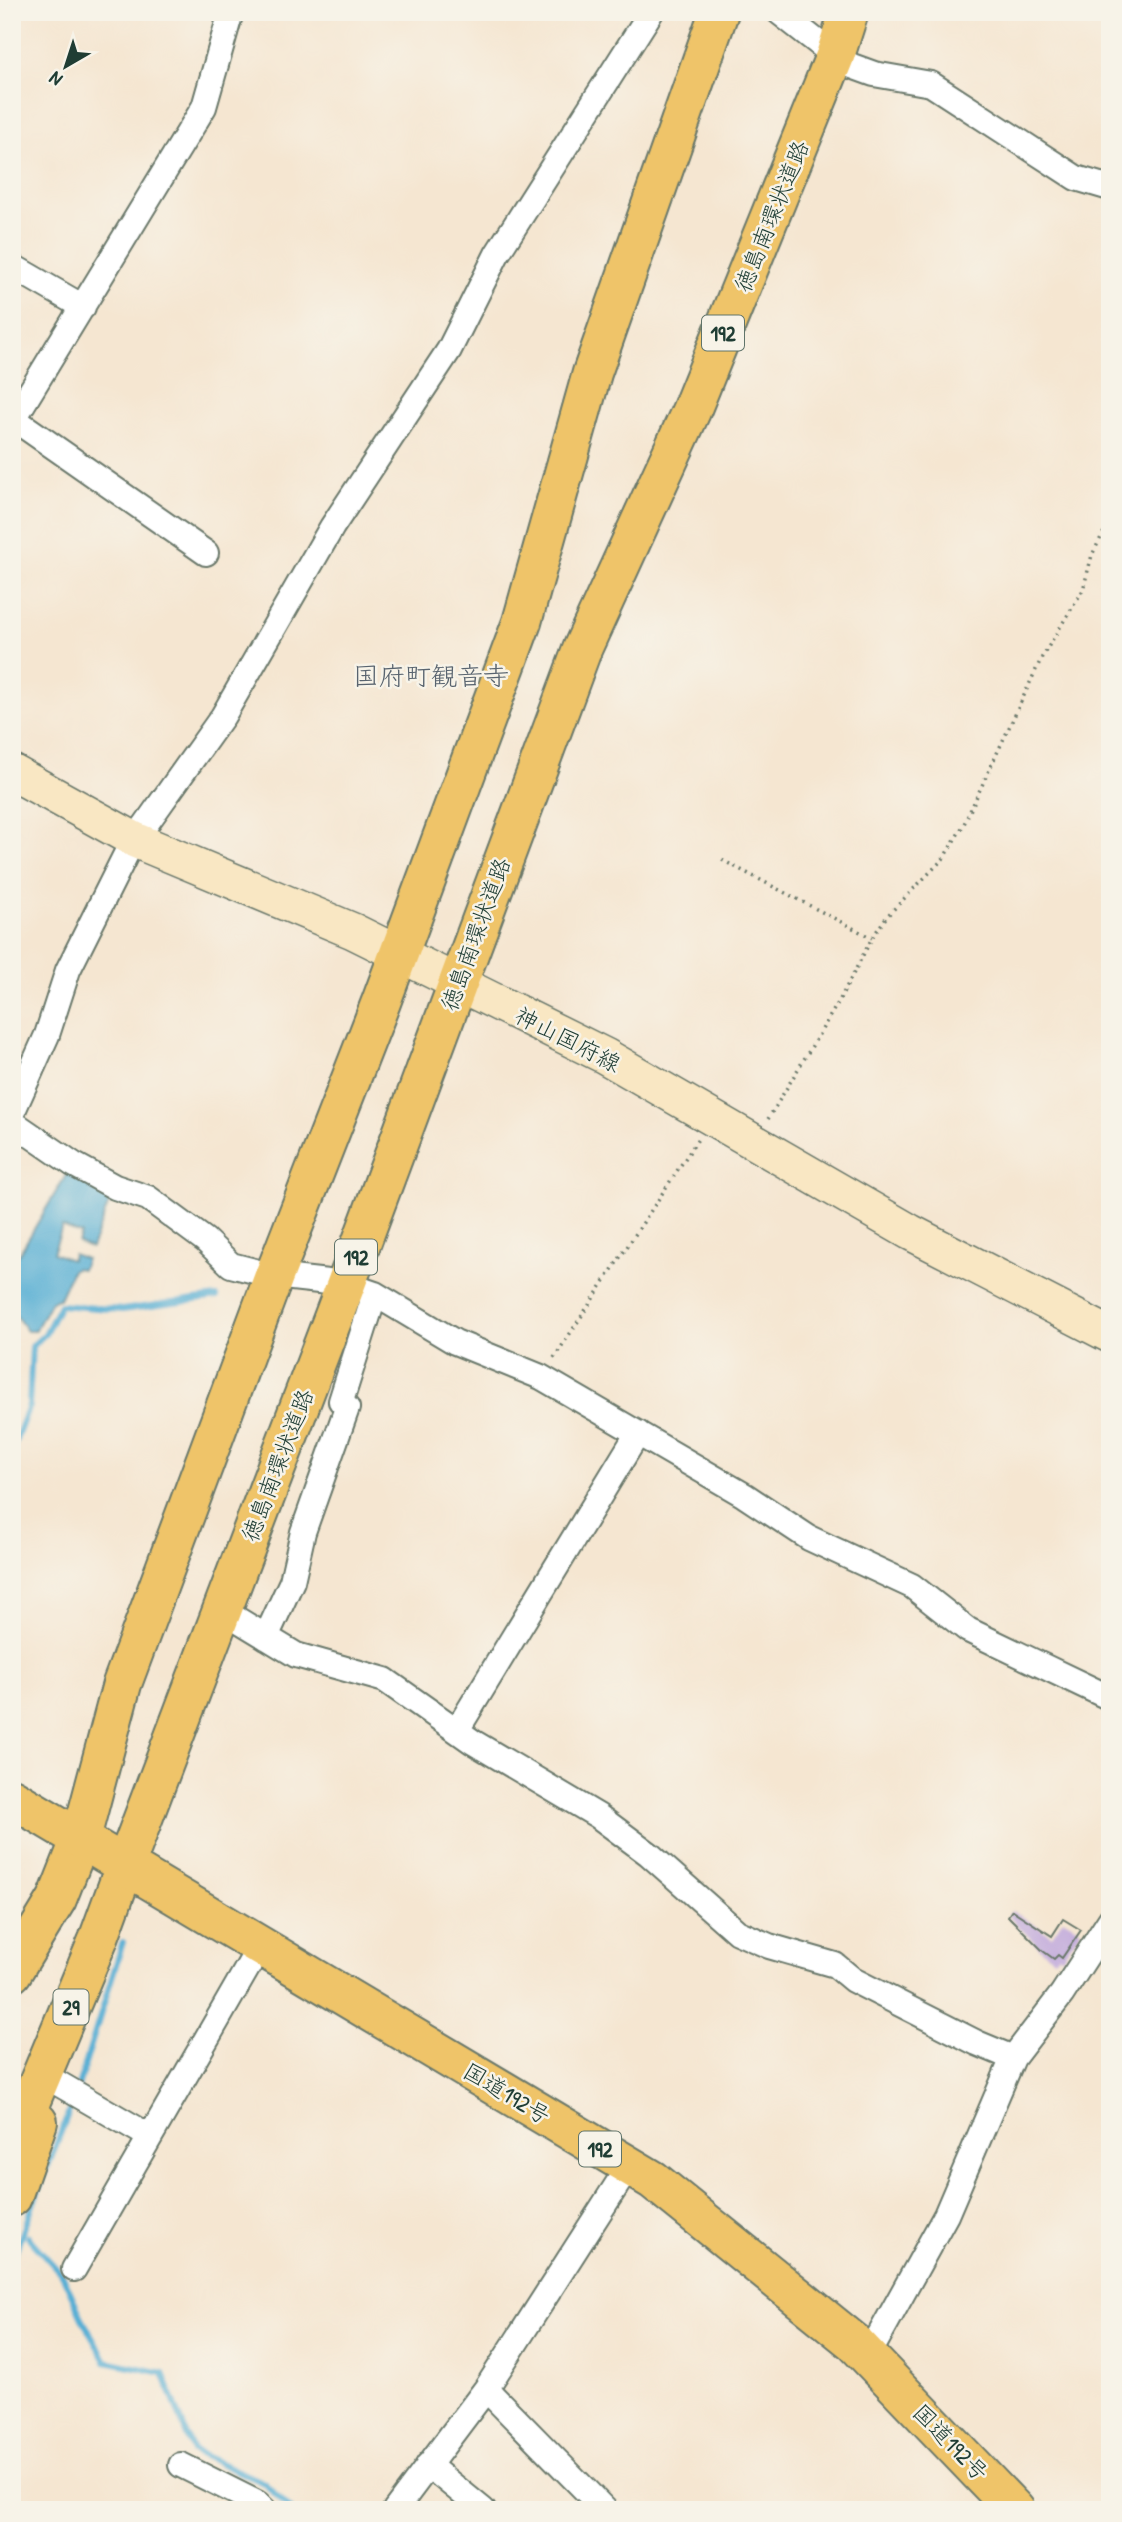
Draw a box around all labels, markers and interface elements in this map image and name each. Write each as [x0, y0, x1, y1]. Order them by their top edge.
north arrow [32, 32, 102, 102]
text: N [43, 66, 67, 92]
street label: 徳島南環状道路 [726, 136, 816, 296]
road number: 192 [702, 316, 744, 350]
district label: 国府町観音寺 [353, 658, 509, 693]
street label: 徳島南環状道路 [433, 853, 517, 1015]
street label: 神山国府線 [510, 999, 626, 1079]
road number: 192 [335, 1240, 377, 1274]
street label: 徳島南環状道路 [234, 1384, 320, 1546]
road number: 29 [54, 1990, 88, 2024]
street label: 国道192号 [458, 2055, 556, 2131]
road number: 192 [579, 2132, 621, 2166]
street label: 国道192号 [906, 2397, 996, 2487]

